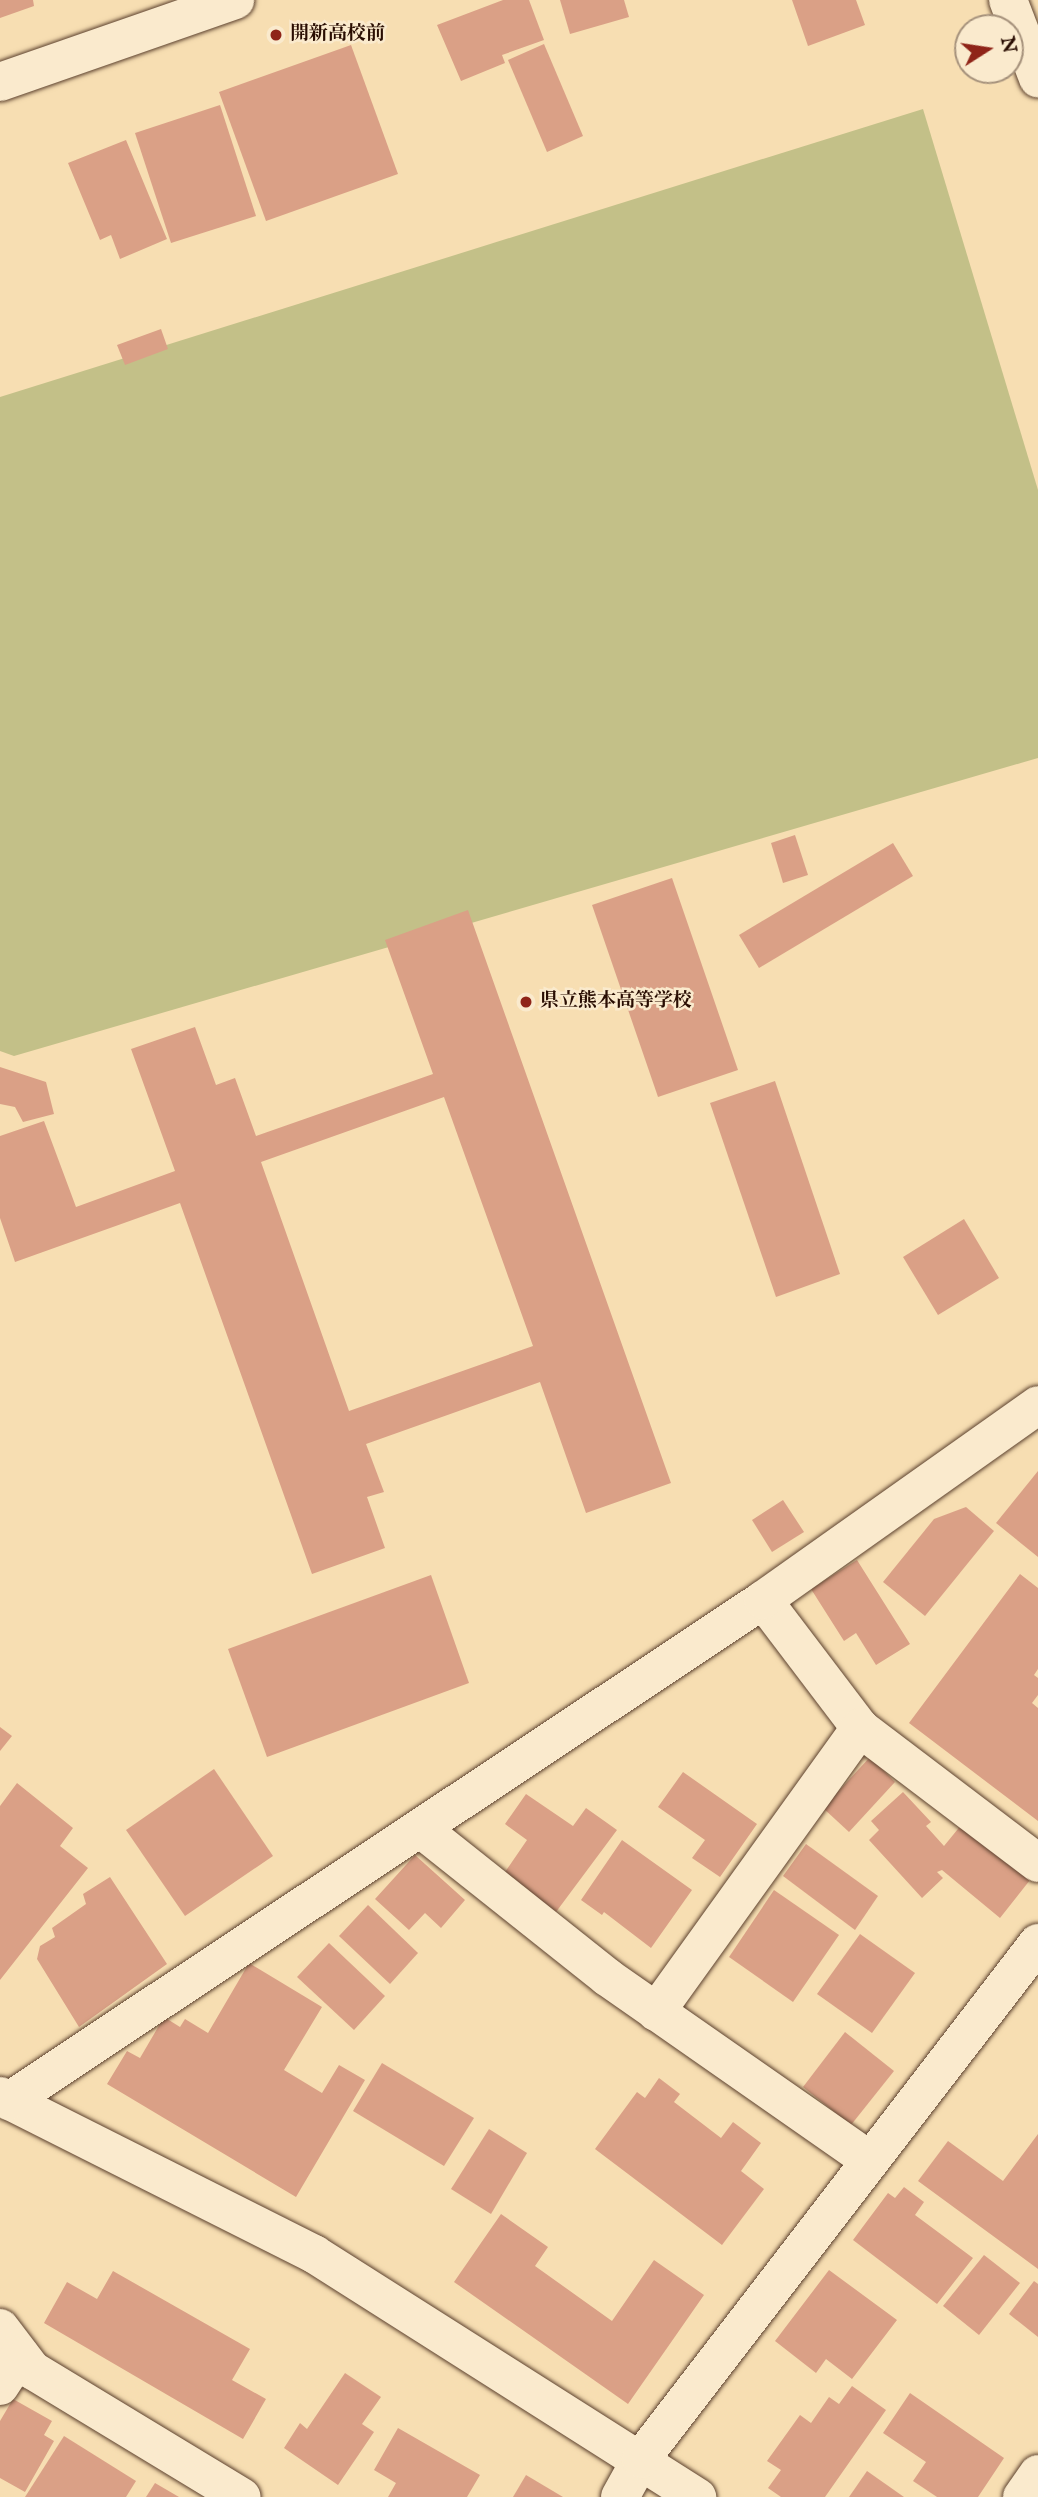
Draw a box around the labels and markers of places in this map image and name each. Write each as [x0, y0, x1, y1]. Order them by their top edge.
place label: 開新高校前 [290, 24, 385, 46]
marker: 開新高校前 [268, 27, 284, 43]
place label: 県立熊本高等学校 [540, 991, 692, 1013]
marker: 県立熊本高等学校 [518, 994, 534, 1010]

